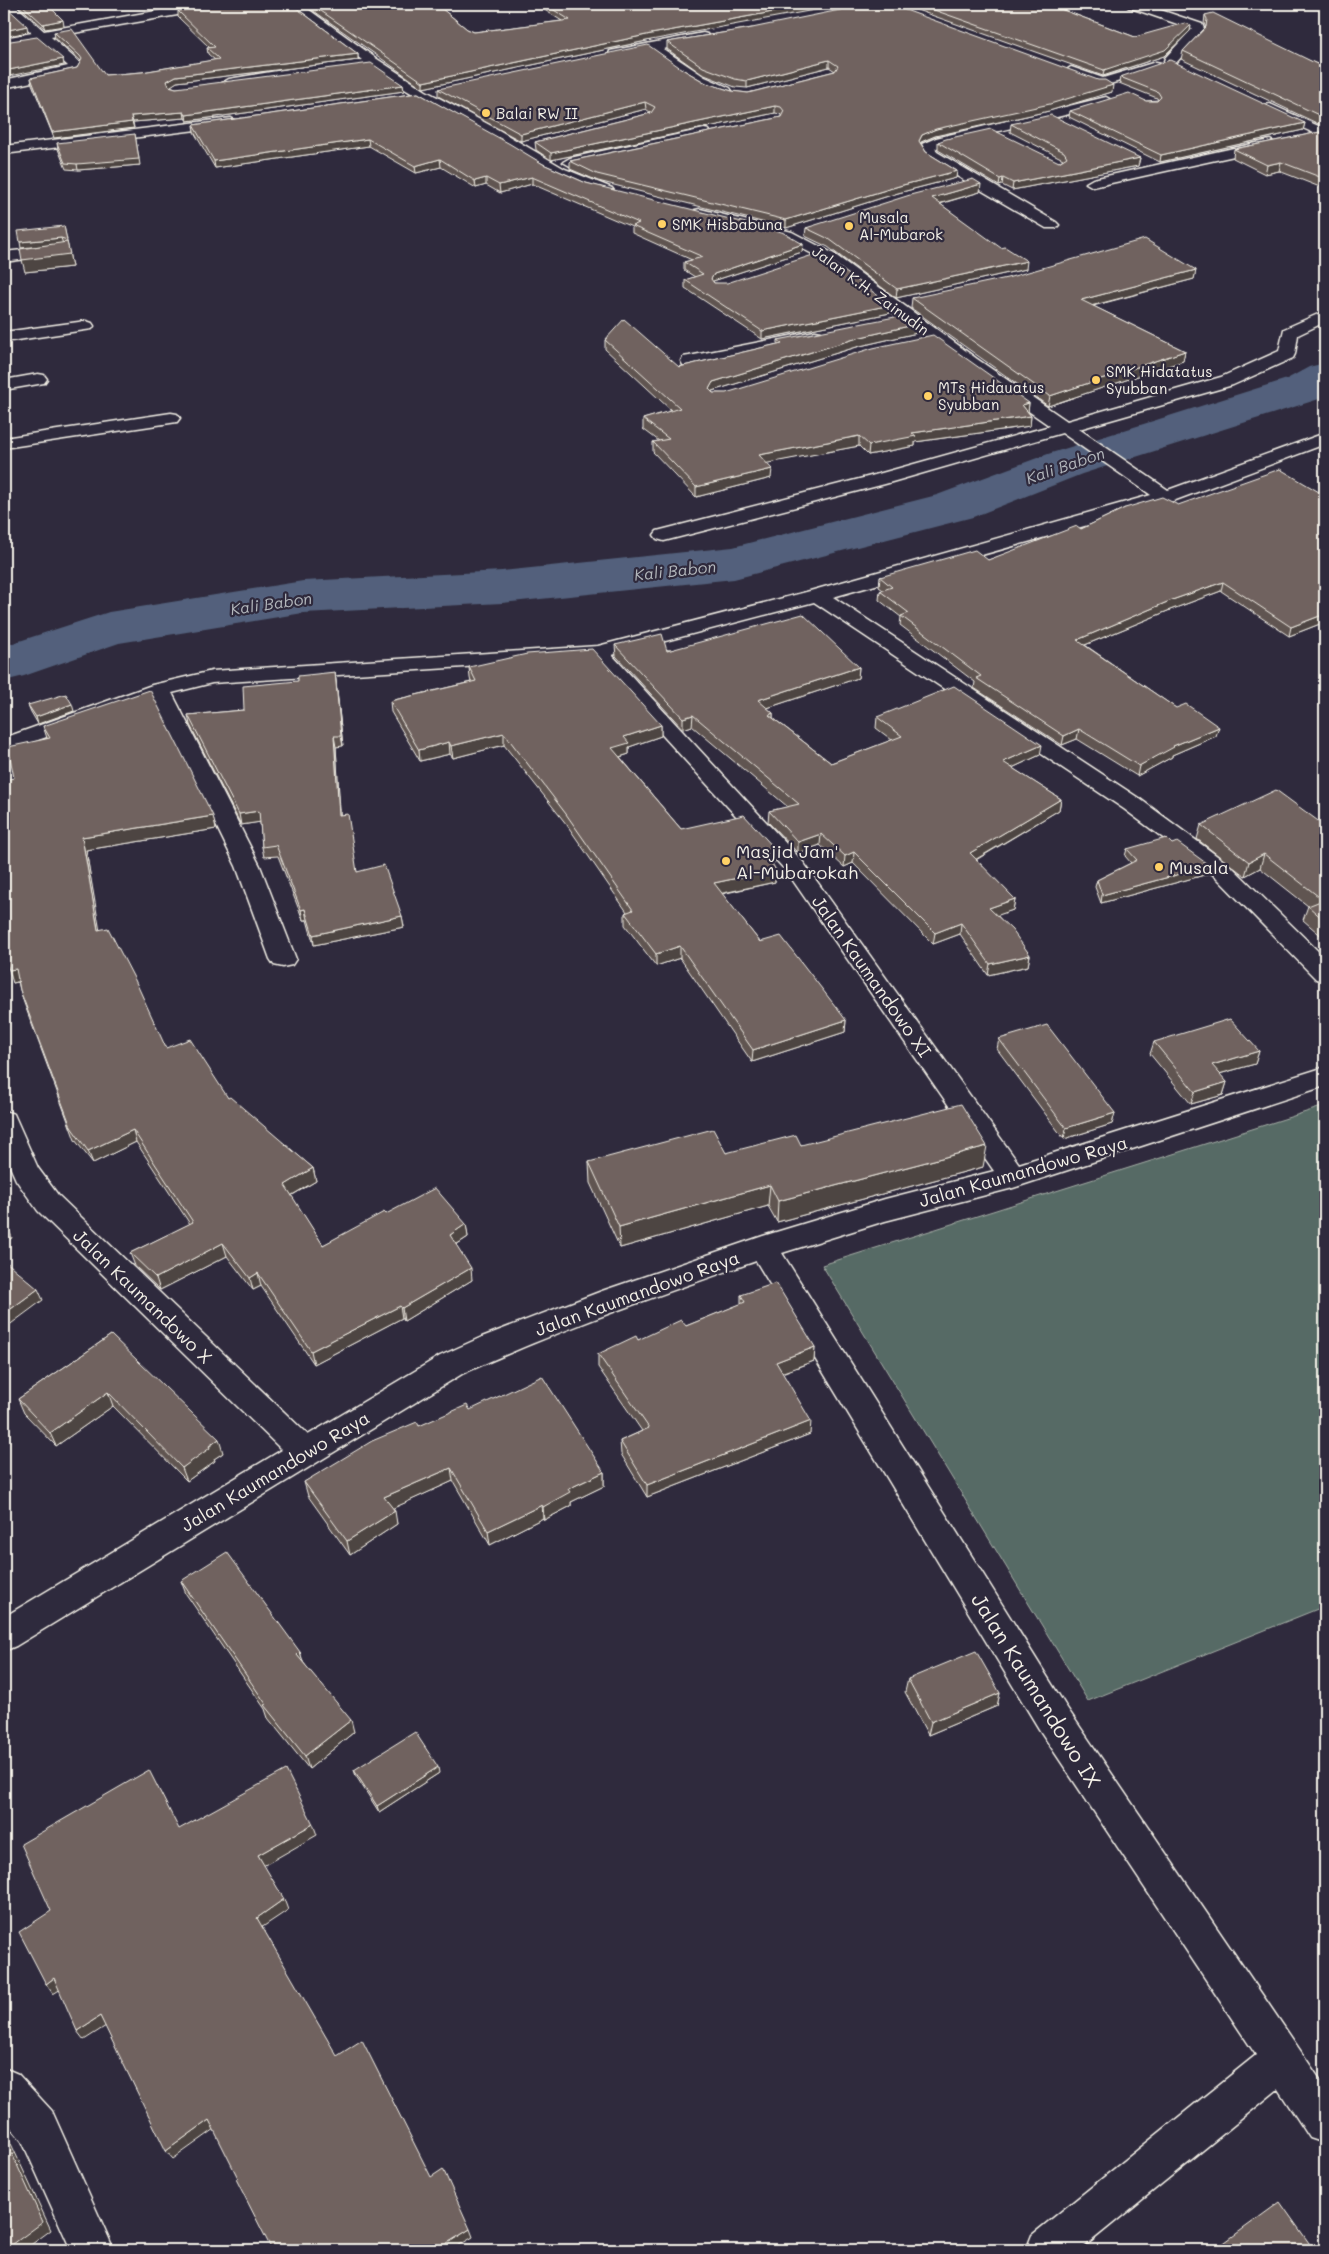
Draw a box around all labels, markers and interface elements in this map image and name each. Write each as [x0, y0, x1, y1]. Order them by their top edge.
place label: Balai RW II [496, 103, 578, 123]
marker: Balai RW II [480, 107, 492, 119]
place label: Musala Al-Mubarok [859, 207, 943, 244]
place label: SMK Hisbabuna [672, 214, 783, 234]
marker: SMK Hisbabuna [656, 218, 668, 230]
marker: Musala Al-Mubarok [843, 220, 855, 232]
street label: Jalan K.H. Zainudin [808, 241, 934, 339]
place label: SMK Hidatatus Syubban [1106, 361, 1213, 398]
marker: SMK Hidatatus Syubban [1090, 374, 1102, 386]
place label: MTs Hidauatus Syubban [938, 377, 1044, 414]
marker: MTs Hidauatus Syubban [922, 390, 934, 402]
water label: Kali Babon [1023, 442, 1107, 488]
water label: Kali Babon [633, 555, 717, 585]
water label: Kali Babon [229, 587, 313, 619]
place label: Masjid Jam' Al-Mubarokah [736, 839, 858, 884]
marker: Masjid Jam' Al-Mubarokah [720, 855, 732, 867]
place label: Musala [1169, 855, 1229, 879]
marker: Musala [1153, 861, 1165, 873]
street label: Jalan Kaumandowo XI [807, 890, 937, 1062]
street label: Jalan Kaumandowo Raya [916, 1130, 1130, 1212]
street label: Jalan Kaumandowo X [68, 1223, 218, 1369]
street label: Jalan Kaumandowo Raya [531, 1245, 743, 1341]
street label: Jalan Kaumandowo Raya [176, 1405, 374, 1537]
street label: Jalan Kaumandowo IX [966, 1588, 1108, 1792]

